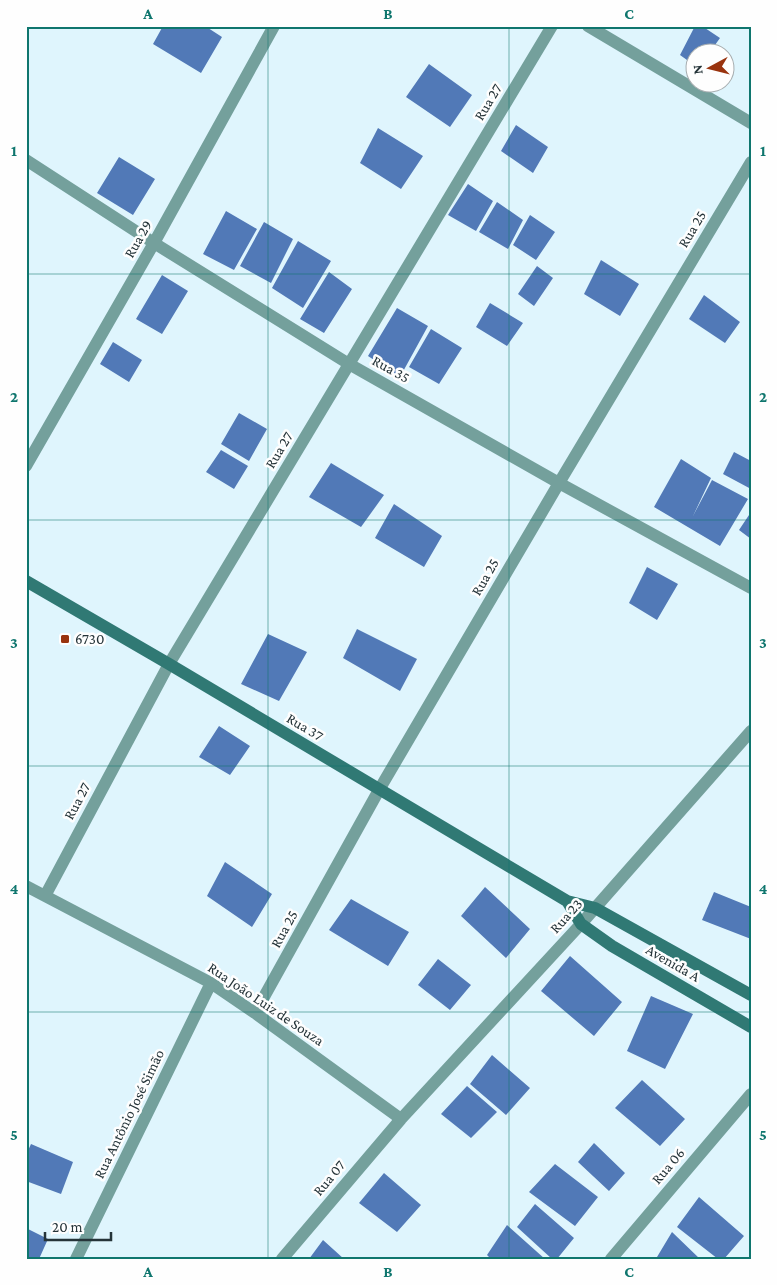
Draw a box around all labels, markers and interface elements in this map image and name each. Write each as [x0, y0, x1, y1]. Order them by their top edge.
text: A [142, 5, 153, 22]
text: B [383, 5, 393, 22]
text: C [624, 5, 634, 22]
north arrow [684, 42, 734, 92]
text: N [689, 63, 706, 75]
street label: Rua 27 [471, 81, 505, 123]
text: 1 [11, 142, 17, 159]
text: 1 [760, 142, 766, 159]
street label: Rua 25 [675, 208, 709, 250]
street label: Rua 29 [121, 217, 155, 261]
street label: Rua 35 [370, 352, 412, 386]
text: 2 [10, 388, 18, 405]
text: 2 [759, 388, 767, 405]
street label: Rua 27 [262, 429, 296, 471]
street label: Rua 25 [468, 556, 502, 598]
place label: 6730 [75, 631, 104, 647]
marker: 6730 [59, 633, 71, 645]
text: 3 [10, 634, 18, 651]
text: 3 [759, 634, 767, 651]
street label: Rua 37 [284, 710, 326, 744]
street label: Rua 27 [61, 780, 93, 822]
text: 4 [10, 880, 19, 897]
text: 4 [759, 880, 768, 897]
street label: Rua 23 [547, 896, 585, 936]
street label: Rua 25 [267, 908, 301, 950]
street label: Avenida A [643, 941, 703, 985]
street label: Rua João Luiz de Souza [204, 959, 327, 1050]
street label: Rua Antônio José Simão [91, 1047, 168, 1182]
text: 5 [10, 1126, 18, 1143]
text: 5 [759, 1126, 767, 1143]
street label: Rua 06 [648, 1145, 688, 1187]
street label: Rua 07 [310, 1157, 348, 1199]
scale bar [45, 1210, 111, 1242]
text: 20 m [52, 1219, 83, 1235]
text: A [142, 1263, 153, 1280]
text: B [383, 1263, 393, 1280]
text: C [624, 1263, 634, 1280]

